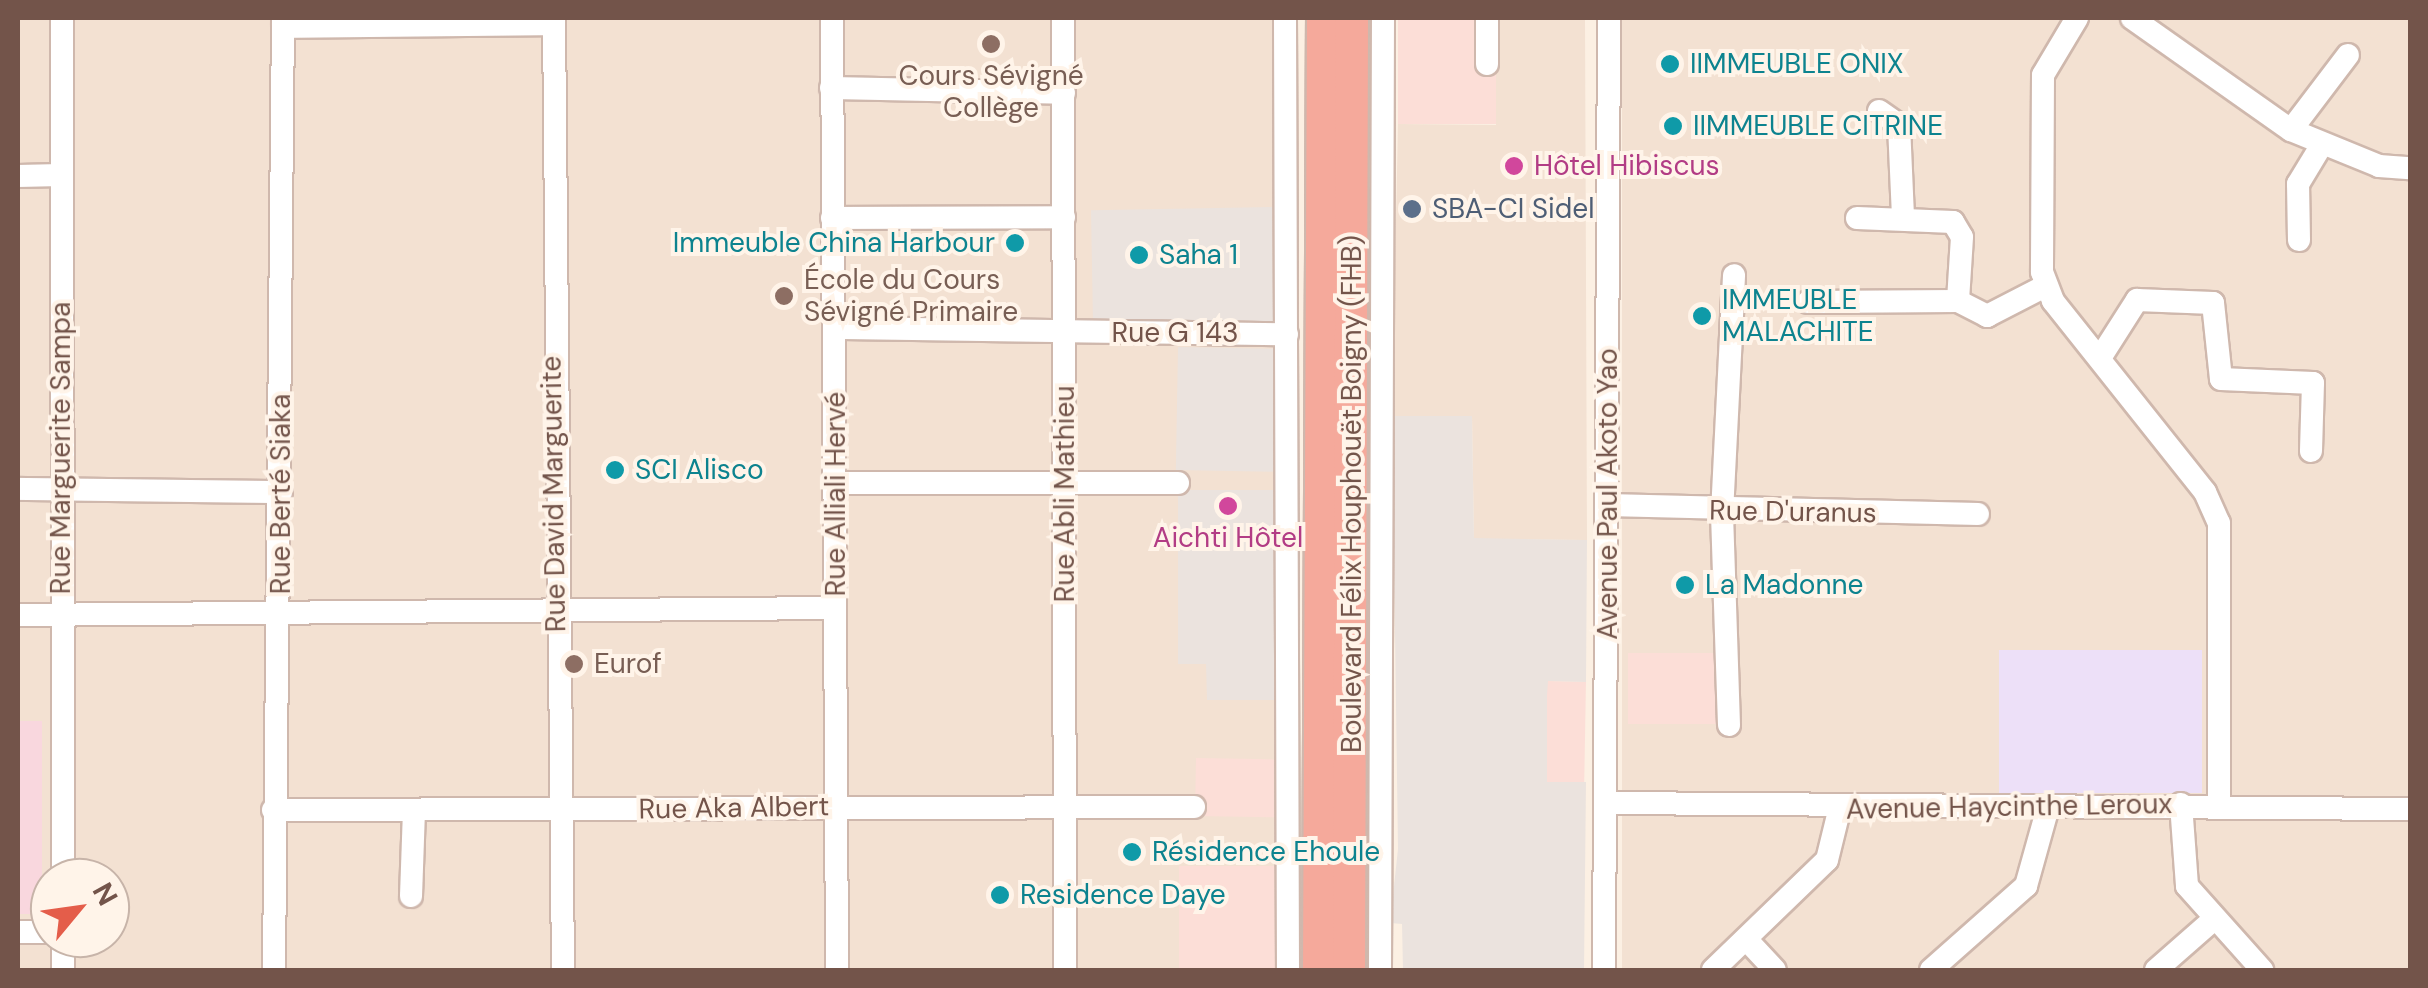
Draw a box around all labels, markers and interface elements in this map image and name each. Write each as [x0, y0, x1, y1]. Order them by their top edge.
marker: Cours Sévigné Collège [980, 33, 1002, 55]
place label: IIMMEUBLE ONIX [1690, 47, 1904, 81]
marker: IIMMEUBLE ONIX [1659, 53, 1681, 75]
place label: Cours Sévigné Collège [898, 59, 1084, 125]
place label: IIMMEUBLE CITRINE [1693, 109, 1943, 143]
marker: IIMMEUBLE CITRINE [1662, 115, 1684, 137]
place label: Hôtel Hibiscus [1534, 149, 1719, 183]
marker: Hôtel Hibiscus [1503, 155, 1525, 177]
place label: SBA-CI Sidel [1432, 192, 1594, 226]
marker: SBA-CI Sidel [1401, 198, 1423, 220]
place label: Immeuble China Harbour [673, 226, 995, 260]
marker: Immeuble China Harbour [1004, 232, 1026, 254]
street label: Boulevard Félix Houphouët Boigny (FHB) [1335, 235, 1369, 753]
place label: Saha 1 [1159, 238, 1238, 272]
marker: Saha 1 [1128, 244, 1150, 266]
place label: École du Cours Sévigné Primaire [804, 263, 1018, 329]
place label: IMMEUBLE MALACHITE [1722, 283, 1874, 349]
marker: École du Cours Sévigné Primaire [773, 285, 795, 307]
street label: Rue Marguerite Sampa [44, 302, 78, 594]
marker: IMMEUBLE MALACHITE [1691, 305, 1713, 327]
street label: Rue G 143 [1112, 316, 1238, 350]
street label: Avenue Paul Akoto Yao [1591, 348, 1625, 640]
street label: Rue David Marguerite [535, 356, 573, 632]
street label: Rue Abli Mathieu [1048, 386, 1082, 602]
street label: Rue Alliali Hervé [819, 392, 853, 596]
street label: Rue Berté Siaka [264, 394, 298, 594]
place label: SCI Alisco [635, 453, 764, 487]
marker: SCI Alisco [604, 459, 626, 481]
street label: Rue D'uranus [1709, 494, 1877, 530]
marker: Aichti Hôtel [1217, 495, 1239, 517]
place label: Aichti Hôtel [1153, 521, 1303, 555]
place label: La Madonne [1705, 568, 1863, 602]
marker: La Madonne [1674, 574, 1696, 596]
place label: Eurof [594, 647, 662, 681]
marker: Eurof [563, 653, 585, 675]
street label: Avenue Haycinthe Leroux [1846, 787, 2172, 827]
street label: Rue Aka Albert [638, 790, 830, 826]
place label: Résidence Ehoule [1152, 835, 1380, 869]
marker: Résidence Ehoule [1121, 841, 1143, 863]
north arrow [30, 858, 130, 958]
text: N [84, 876, 126, 912]
place label: Residence Daye [1020, 878, 1226, 912]
marker: Residence Daye [989, 884, 1011, 906]

